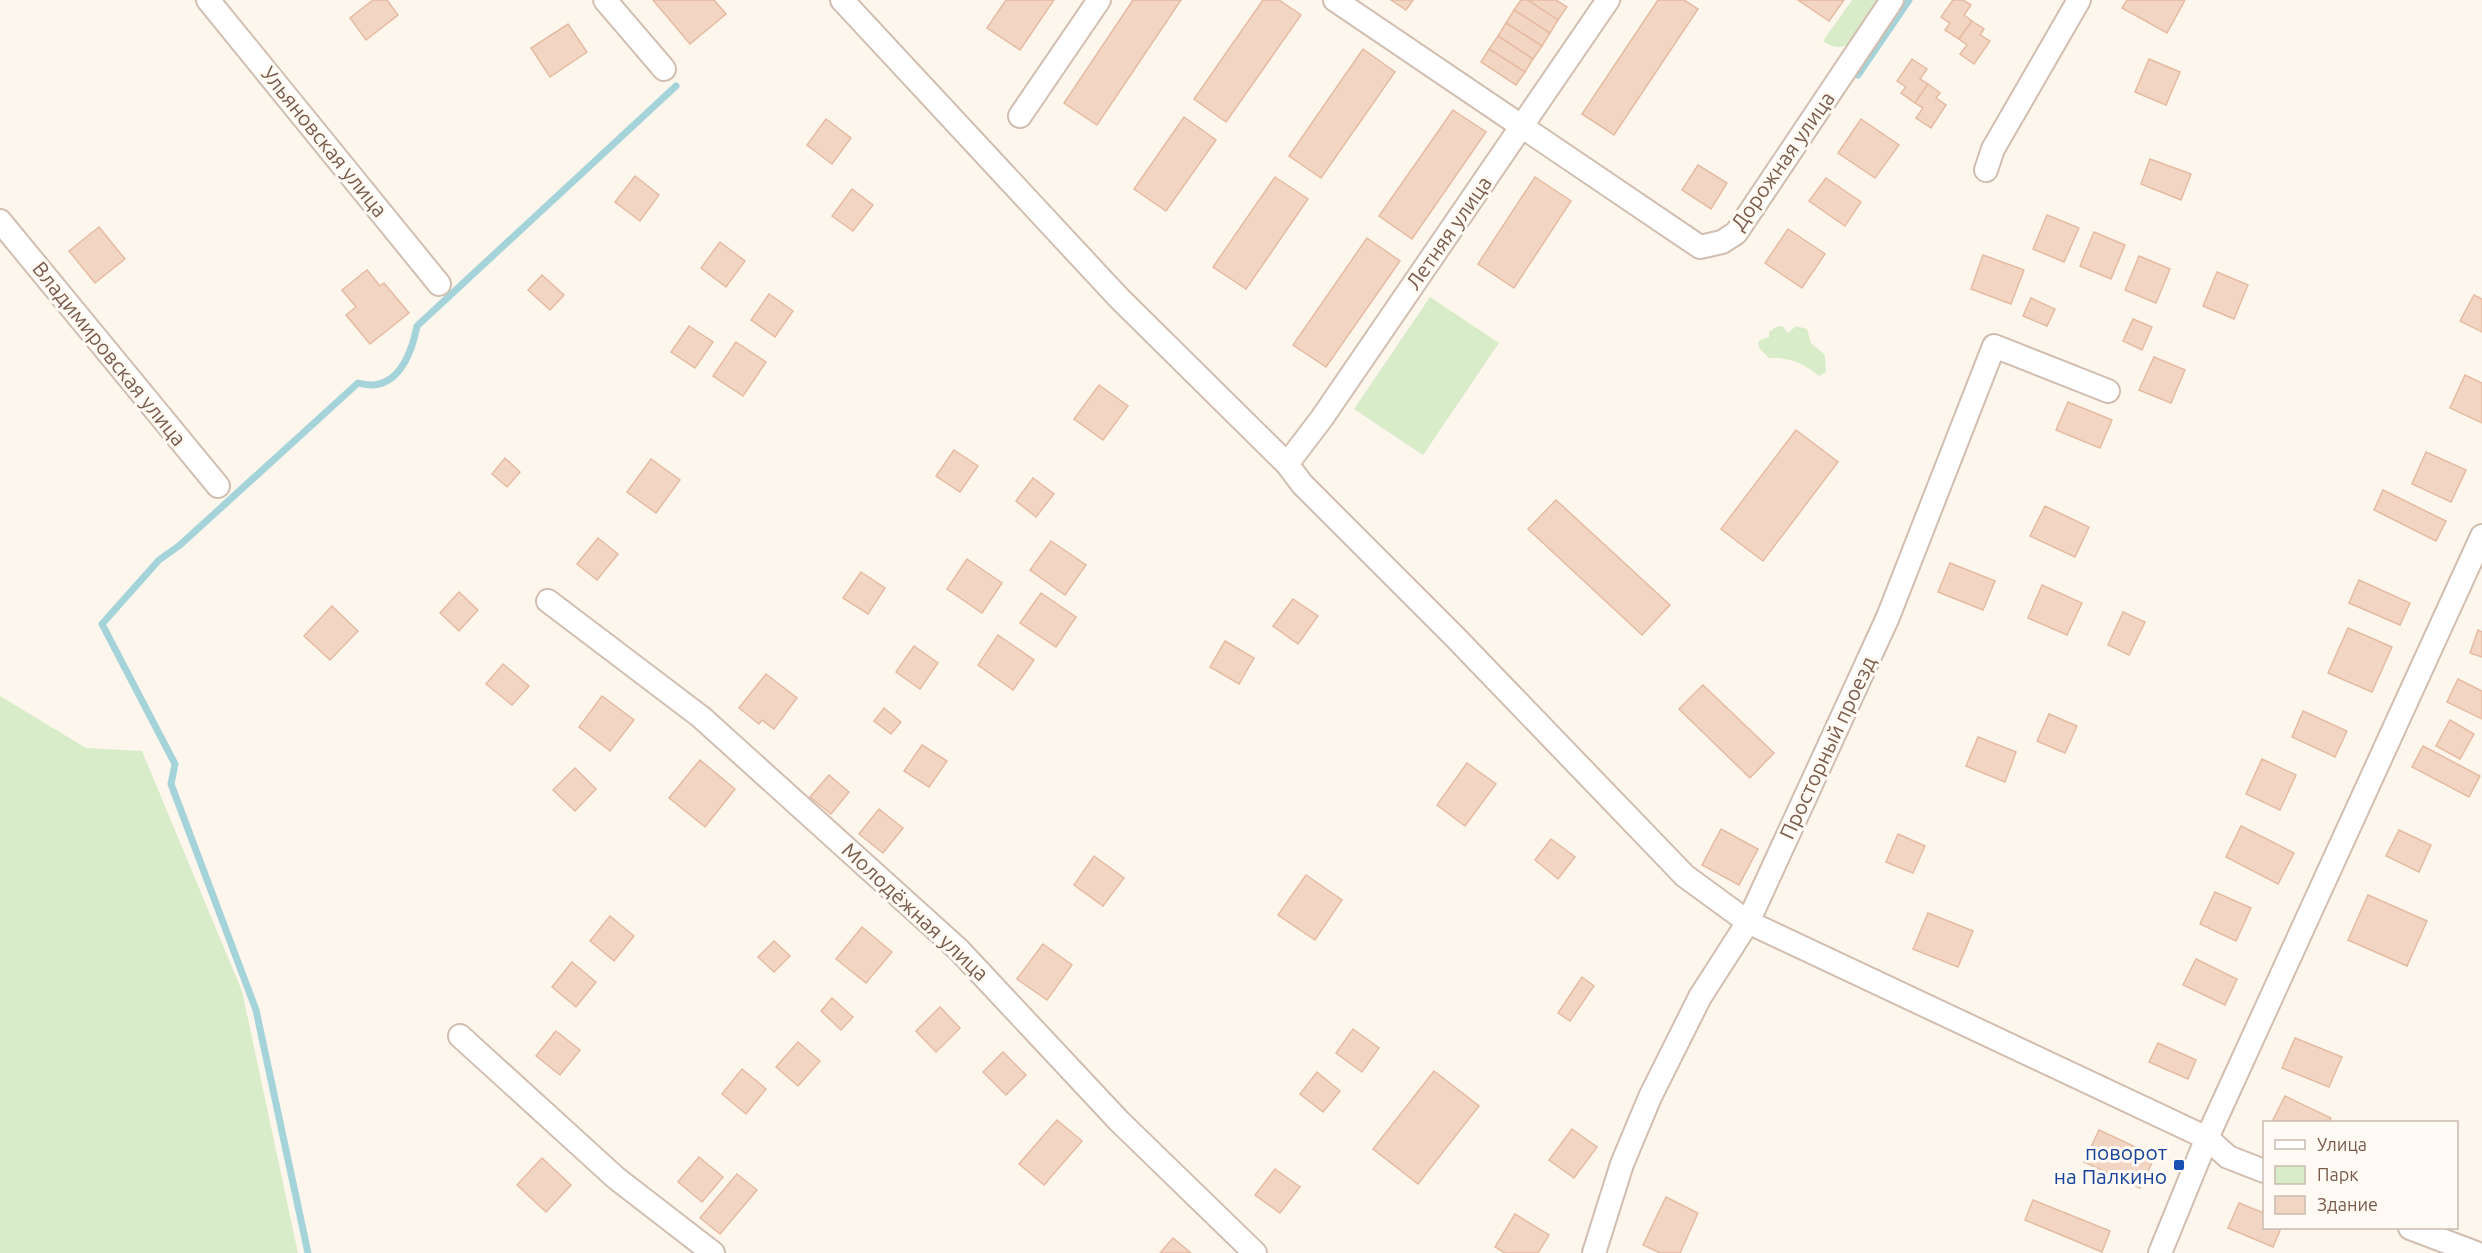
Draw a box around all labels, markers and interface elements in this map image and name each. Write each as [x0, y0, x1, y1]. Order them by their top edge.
street label: Ульяновская улица [257, 61, 393, 221]
street label: Дорожная улица [1725, 87, 1839, 234]
street label: Летняя улица [1400, 171, 1496, 294]
street label: Владимировская улица [28, 256, 191, 450]
street label: Просторный проезд [1774, 652, 1880, 843]
street label: Молодёжная улица [838, 837, 994, 985]
legend [2263, 1121, 2458, 1229]
text: Улица [2317, 1134, 2367, 1154]
place label: поворот на Палкино [2054, 1140, 2168, 1188]
marker: поворот на Палкино [2172, 1158, 2186, 1172]
text: Парк [2317, 1164, 2358, 1184]
text: Здание [2317, 1194, 2378, 1214]

